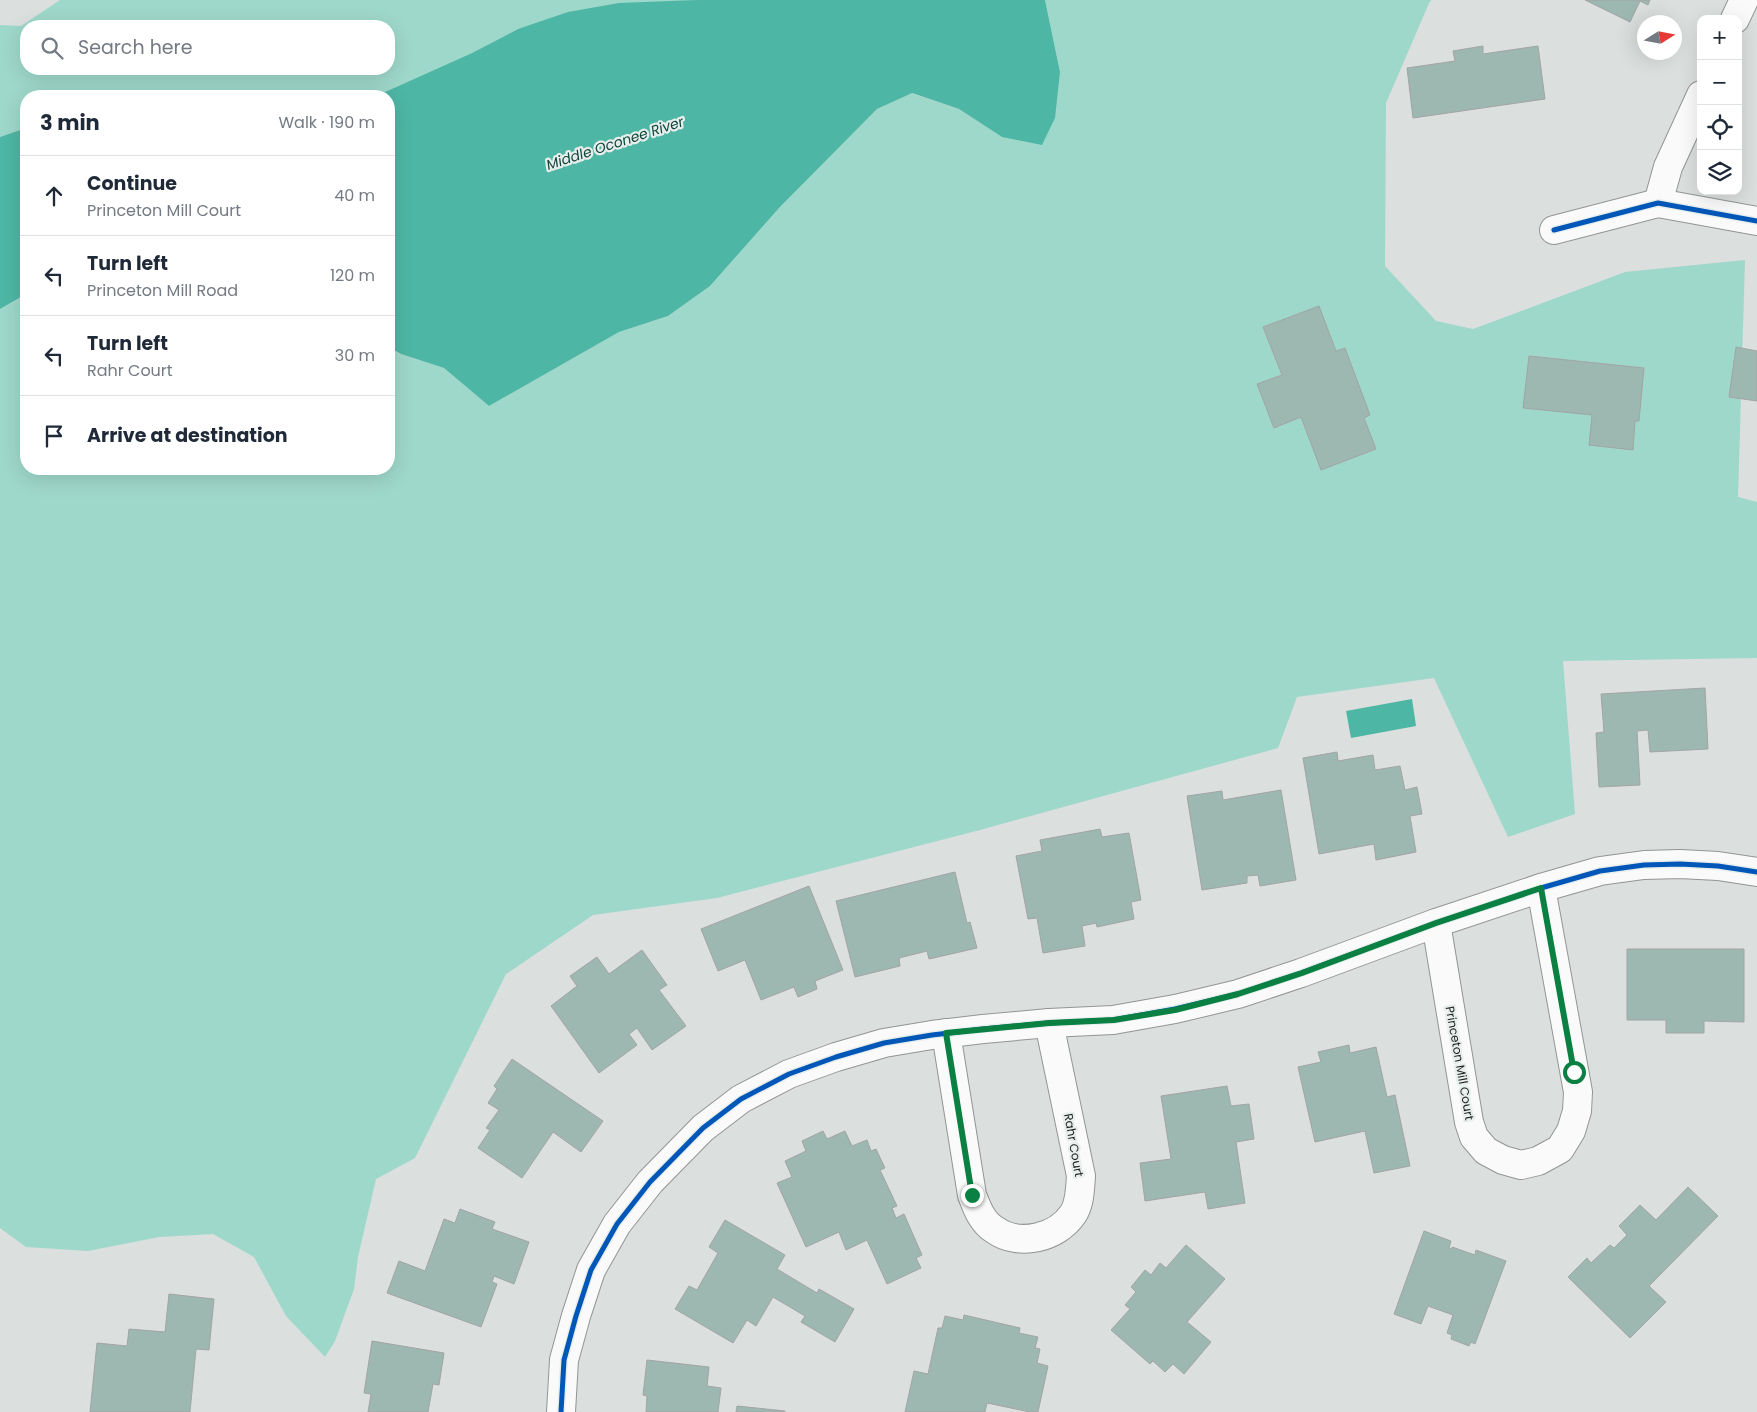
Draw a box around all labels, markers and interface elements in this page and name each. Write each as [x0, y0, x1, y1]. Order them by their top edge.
north arrow [1637, 15, 1682, 60]
map controls [1697, 15, 1742, 195]
button: + [1697, 15, 1742, 60]
search box [20, 20, 395, 75]
icon: search [38, 34, 66, 62]
text: Search here [78, 34, 192, 61]
button: − [1697, 60, 1742, 105]
button: locate [1697, 105, 1742, 150]
text: 3 min [40, 108, 100, 137]
text: Walk · 190 m [278, 111, 375, 134]
water label: Middle Oconee River [544, 111, 687, 175]
button: layers [1697, 150, 1742, 195]
text: Continue [87, 170, 177, 197]
icon: ahead [40, 182, 68, 210]
text: 40 m [334, 184, 375, 207]
text: Princeton Mill Court [87, 199, 241, 222]
text: Turn left [87, 250, 168, 277]
icon: left [40, 262, 68, 290]
text: 120 m [330, 264, 375, 287]
text: Princeton Mill Road [87, 279, 238, 302]
text: Turn left [87, 330, 168, 357]
icon: left [40, 342, 68, 370]
text: 30 m [335, 344, 375, 367]
text: Rahr Court [87, 359, 173, 382]
icon: arrive [40, 422, 68, 450]
text: Arrive at destination [87, 422, 288, 449]
street label: Princeton Mill Court [1442, 1005, 1478, 1121]
route start [1563, 1061, 1586, 1084]
street label: Rahr Court [1060, 1112, 1088, 1178]
route end [961, 1184, 984, 1207]

